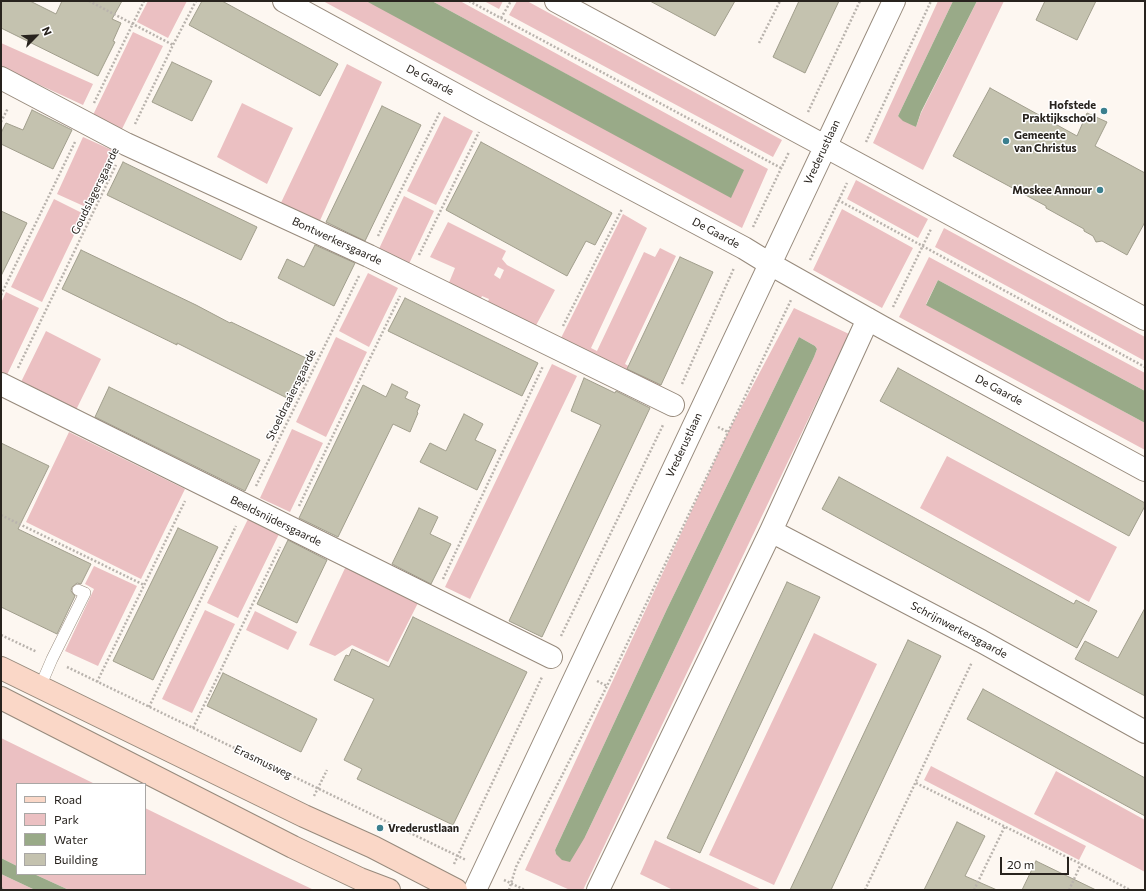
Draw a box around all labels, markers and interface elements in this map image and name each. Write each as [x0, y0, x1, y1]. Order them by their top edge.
north arrow [16, 16, 56, 56]
text: N [40, 24, 55, 37]
street label: De Gaarde [404, 62, 456, 98]
place label: Hofstede Praktijkschool [1022, 98, 1096, 124]
marker: Hofstede Praktijkschool [1099, 106, 1109, 116]
street label: Vrederustlaan [801, 118, 843, 186]
place label: Gemeente van Christus [1014, 128, 1077, 154]
marker: Gemeente van Christus [1001, 136, 1011, 146]
street label: Goudslagersgaarde [68, 145, 122, 237]
place label: Moskee Annour [1012, 183, 1092, 197]
marker: Moskee Annour [1095, 185, 1105, 195]
street label: Bontwerkersgaarde [290, 214, 384, 268]
street label: De Gaarde [690, 215, 742, 251]
street label: Stoeldraaiersgaarde [263, 347, 319, 443]
street label: De Gaarde [973, 372, 1025, 408]
street label: Vrederustlaan [663, 411, 705, 479]
street label: Beeldsnijdersgaarde [228, 493, 324, 549]
street label: Schrijnwerkersgaarde [908, 599, 1010, 661]
street label: Erasmusweg [232, 742, 294, 782]
legend [16, 783, 146, 875]
text: Road [54, 792, 82, 806]
text: Park [54, 812, 79, 826]
place label: Vrederustlaan [388, 821, 459, 835]
marker: Vrederustlaan [375, 823, 385, 833]
text: Water [54, 832, 88, 846]
scale bar [1002, 849, 1071, 875]
text: Building [54, 852, 98, 866]
text: 20 m [1007, 857, 1034, 871]

